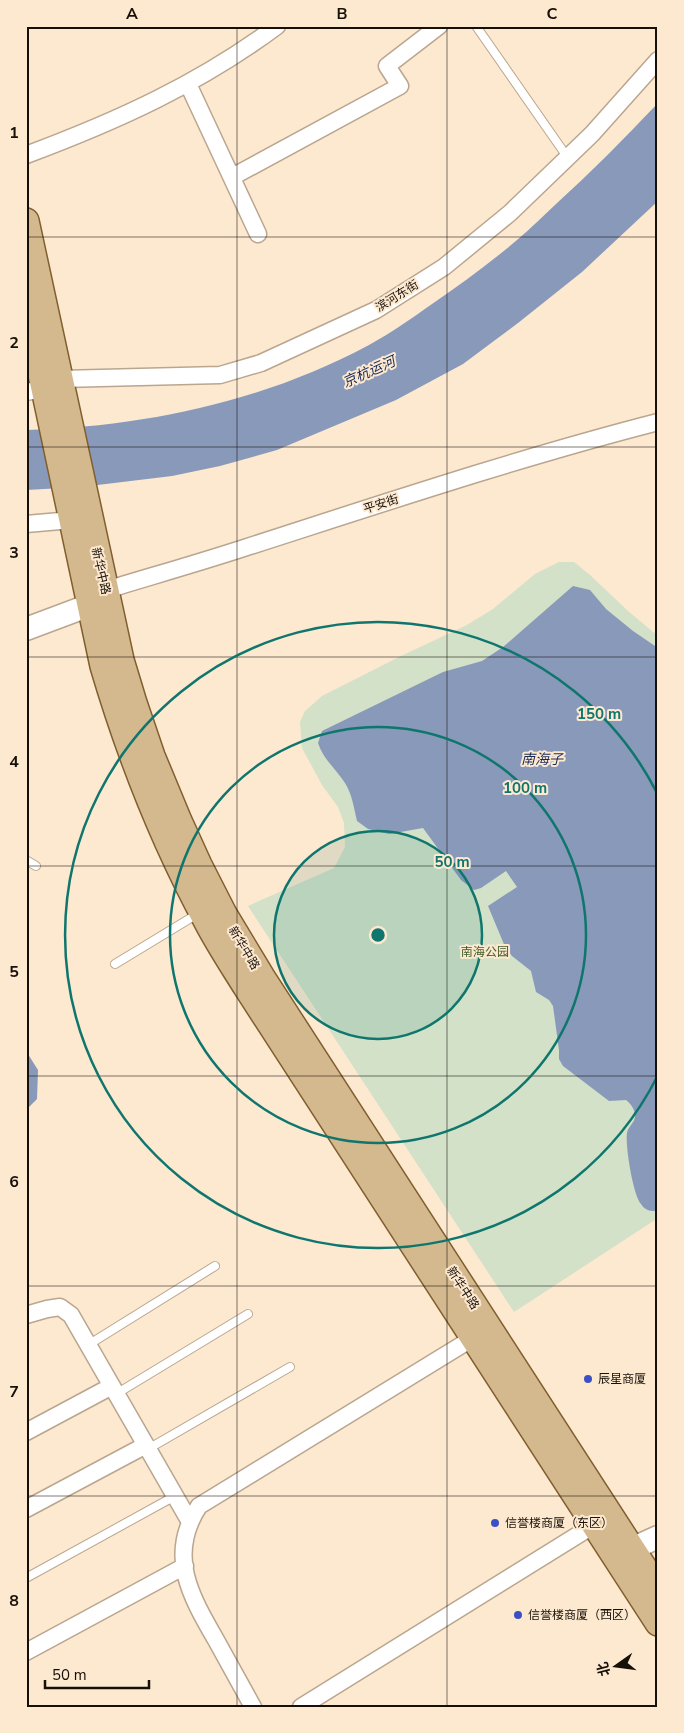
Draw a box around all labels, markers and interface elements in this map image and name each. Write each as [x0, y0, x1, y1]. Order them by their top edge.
text: A [126, 3, 138, 25]
text: B [336, 3, 348, 25]
text: C [547, 3, 558, 25]
text: 1 [9, 122, 19, 144]
street label: 滨河东街 [372, 276, 422, 316]
text: 2 [9, 332, 19, 354]
water label: 京杭运河 [340, 351, 401, 392]
street label: 平安街 [361, 491, 401, 517]
text: 3 [9, 542, 19, 564]
street label: 新华中路 [88, 546, 114, 596]
text: 150 m [577, 704, 621, 724]
water label: 南海子 [521, 750, 564, 769]
text: 4 [9, 751, 19, 773]
text: 100 m [503, 778, 547, 798]
text: 50 m [434, 852, 470, 872]
street label: 新华中路 [225, 923, 263, 973]
centre of rings [369, 926, 387, 944]
park label: 南海公园 [461, 944, 509, 960]
text: 5 [9, 961, 19, 983]
text: 6 [9, 1171, 19, 1193]
street label: 新华中路 [443, 1264, 483, 1312]
place label: 辰星商厦 [598, 1371, 646, 1387]
marker: 辰星商厦 [582, 1373, 594, 1385]
text: 7 [9, 1381, 19, 1403]
place label: 信誉楼商厦（东区） [505, 1515, 613, 1531]
marker: 信誉楼商厦（东区） [489, 1517, 501, 1529]
text: 8 [9, 1590, 19, 1612]
place label: 信誉楼商厦（西区） [528, 1607, 636, 1623]
marker: 信誉楼商厦（西区） [512, 1609, 524, 1621]
north arrow [592, 1640, 642, 1690]
scale bar [45, 1658, 149, 1690]
text: 北 [593, 1660, 615, 1678]
text: 50 m [52, 1665, 87, 1685]

